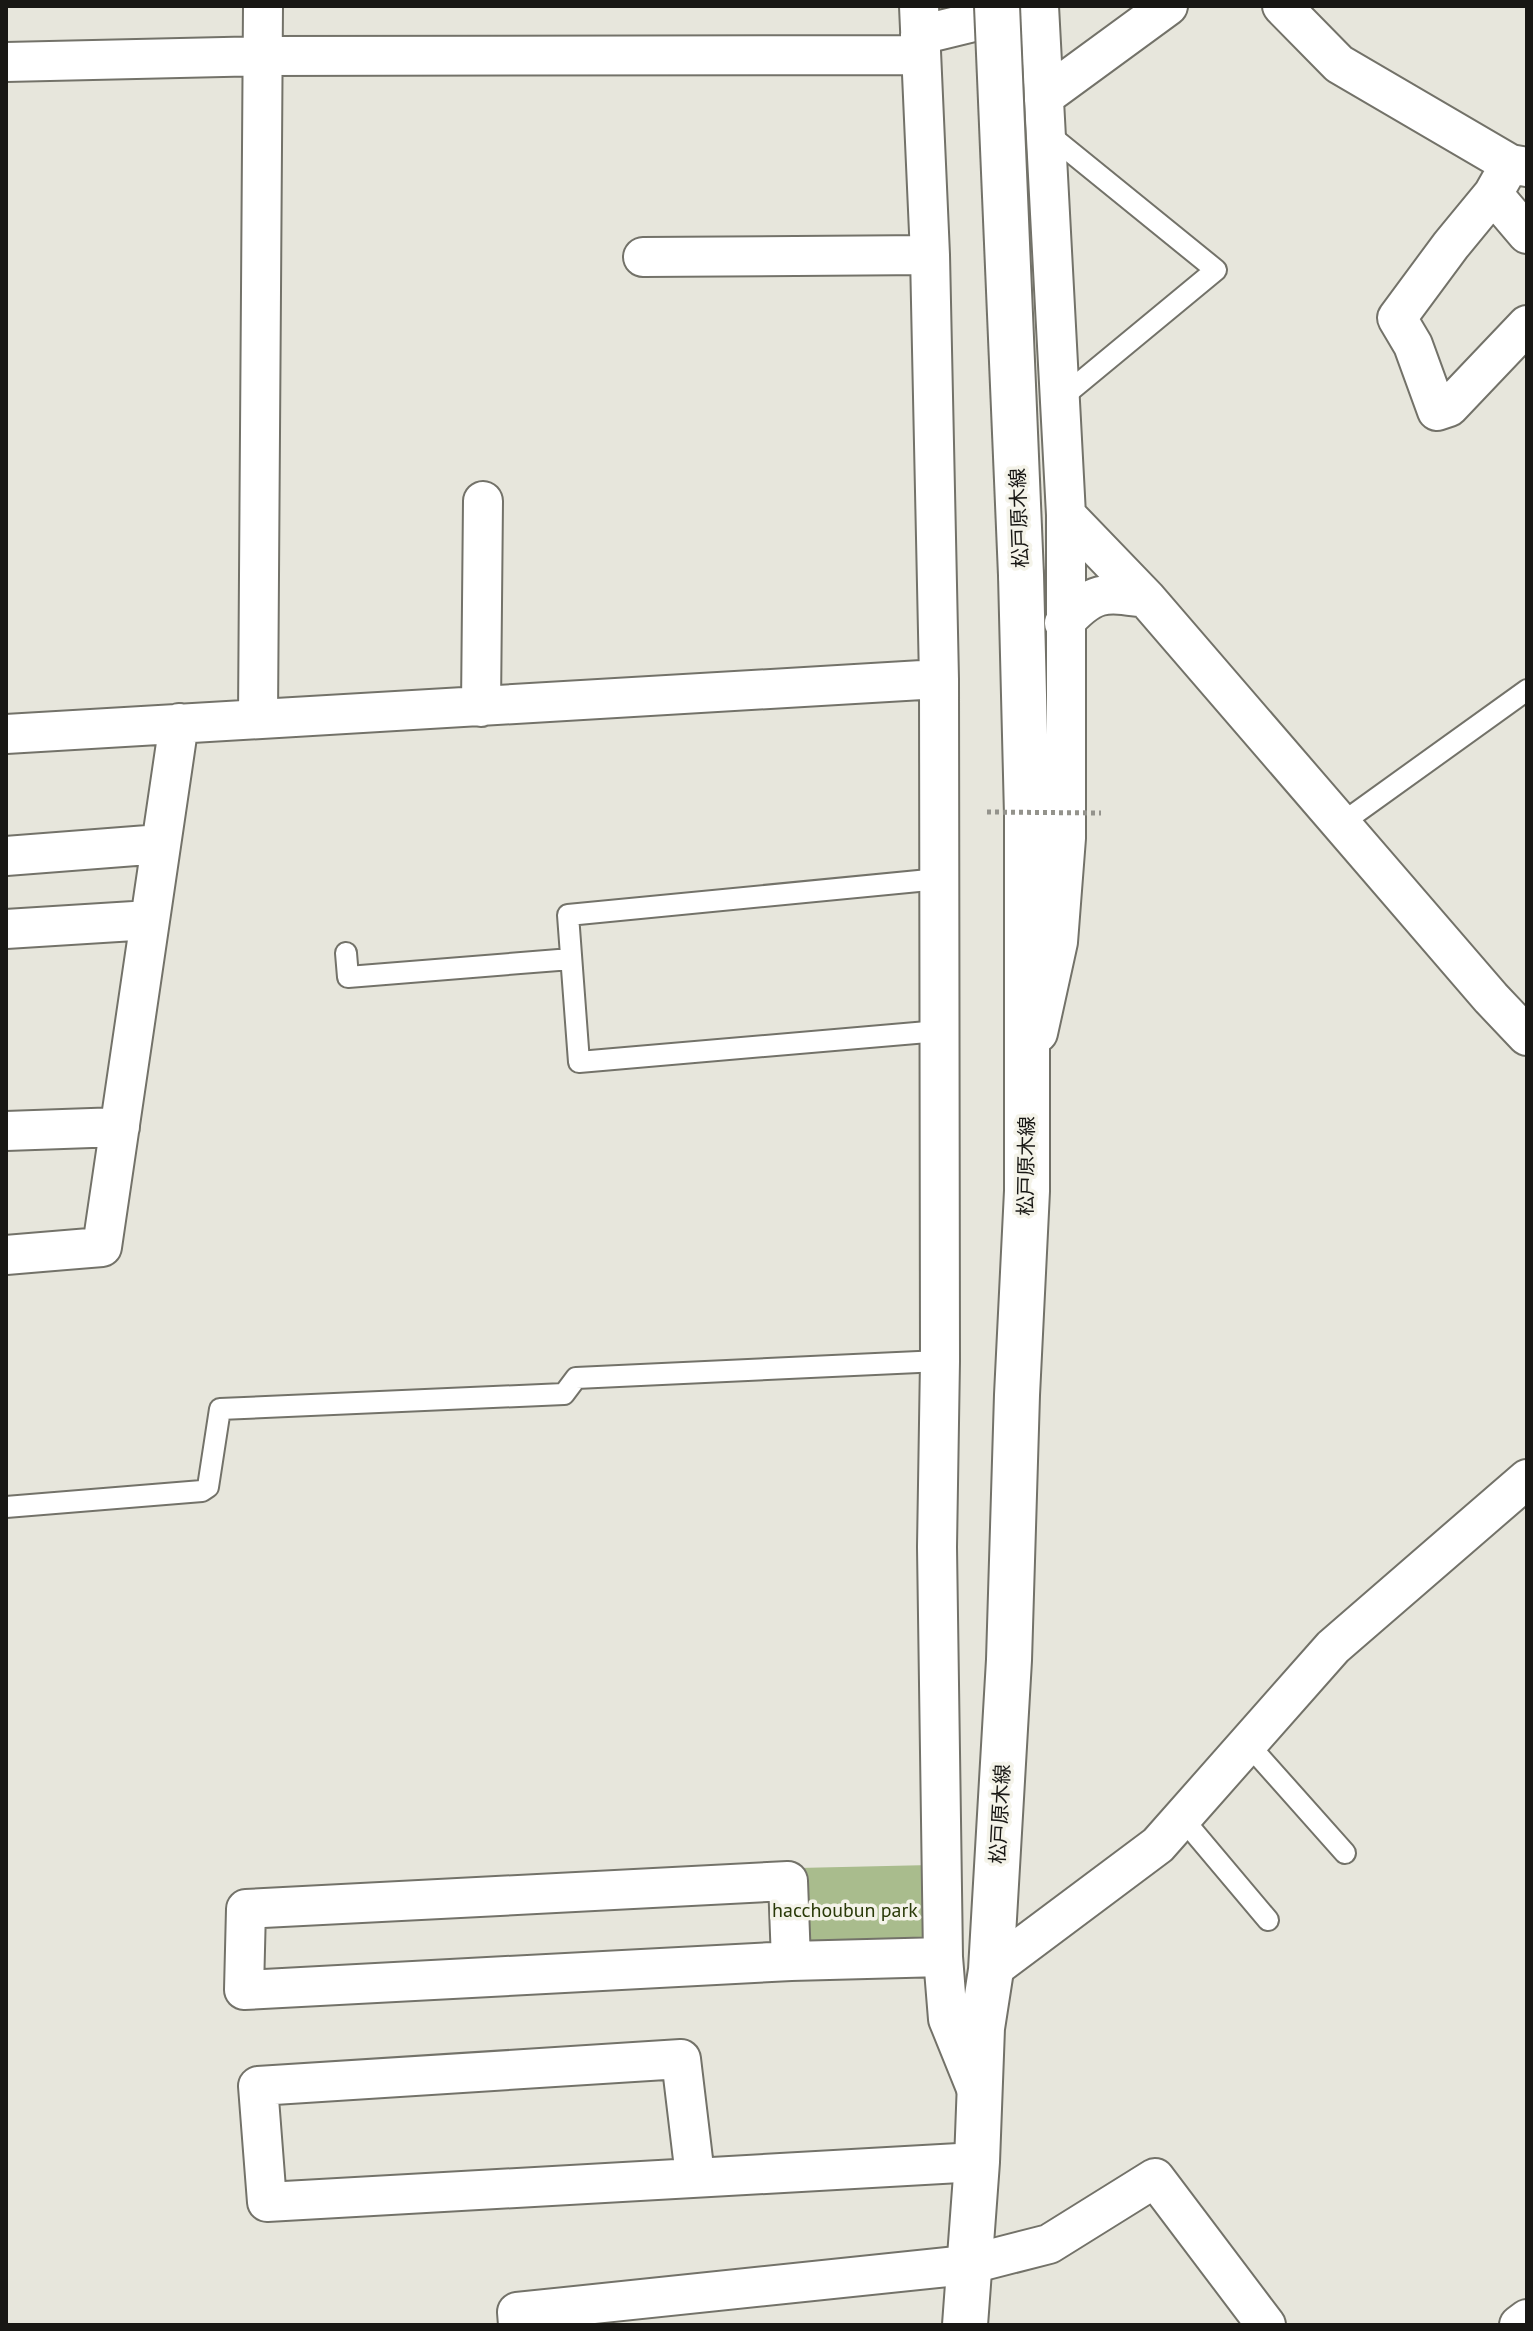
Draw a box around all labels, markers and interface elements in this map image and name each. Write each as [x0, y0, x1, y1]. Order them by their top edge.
street label: 松戸原木線 [1004, 468, 1034, 568]
street label: 松戸原木線 [1012, 1116, 1040, 1216]
street label: 松戸原木線 [984, 1763, 1016, 1865]
park label: hacchoubun park [772, 1897, 918, 1923]

